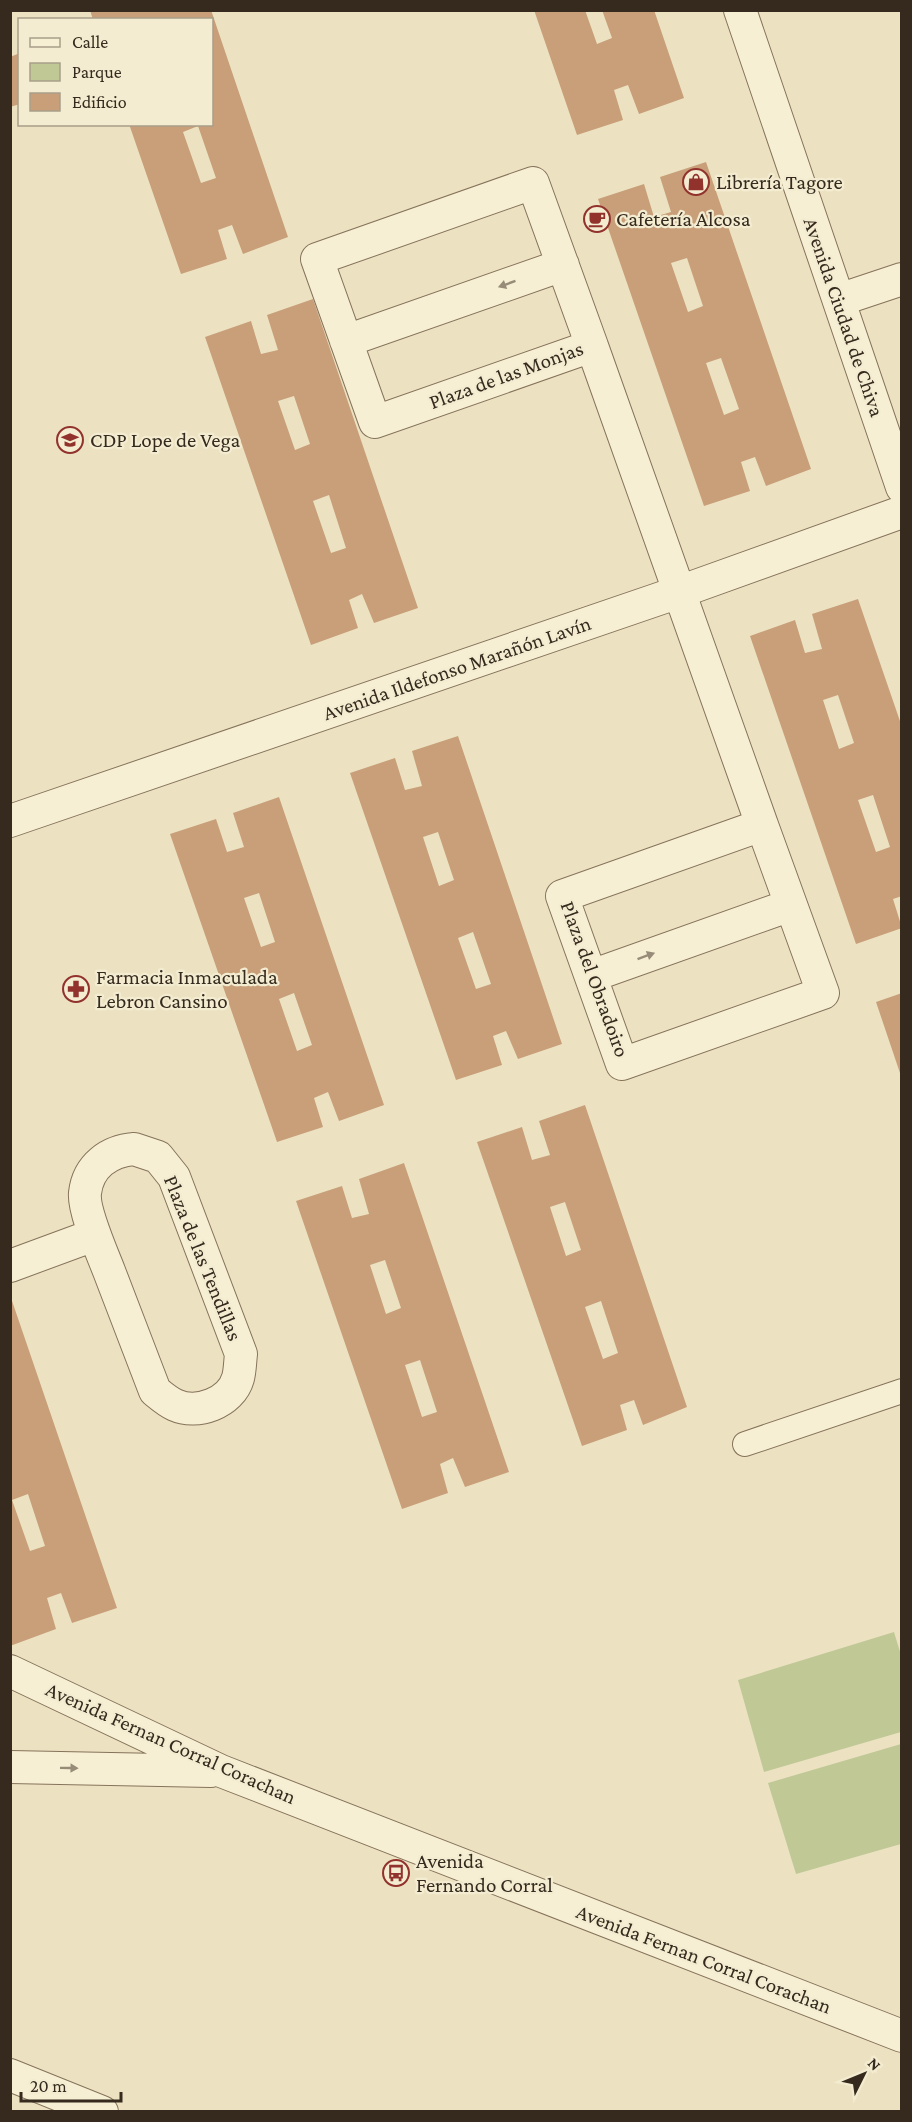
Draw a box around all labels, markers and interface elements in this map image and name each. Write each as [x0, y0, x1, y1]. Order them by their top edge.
legend [18, 18, 213, 126]
text: Calle [72, 32, 108, 52]
text: Parque [72, 62, 122, 82]
text: Edificio [72, 92, 127, 112]
shop icon: Librería Tagore [681, 167, 711, 197]
place label: Librería Tagore [716, 170, 843, 194]
cafe icon: Cafetería Alcosa [582, 204, 612, 234]
place label: Cafetería Alcosa [616, 207, 751, 231]
street label: Avenida Ciudad de Chiva [799, 214, 889, 420]
one-way arrow [498, 280, 516, 290]
street label: Plaza de las Monjas [426, 336, 586, 414]
school or university icon: CDP Lope de Vega [55, 425, 85, 455]
place label: CDP Lope de Vega [90, 428, 241, 452]
street label: Avenida Ildefonso Marañón Lavín [320, 611, 594, 725]
street label: Plaza del Obradoiro [556, 898, 634, 1060]
one-way arrow [637, 951, 655, 961]
place label: Farmacia Inmaculada Lebron Cansino [96, 965, 278, 1013]
pharmacy icon: Farmacia Inmaculada Lebron Cansino [61, 974, 91, 1004]
street label: Plaza de las Tendillas [159, 1172, 247, 1344]
street label: Avenida Fernan Corral Corachan [42, 1677, 300, 1809]
one-way arrow [59, 1764, 78, 1773]
place label: Avenida Fernando Corral [416, 1849, 553, 1897]
bus stop icon: Avenida Fernando Corral [381, 1858, 411, 1888]
street label: Avenida Fernan Corral Corachan [573, 1899, 835, 2019]
north arrow [834, 2044, 894, 2104]
text: N [865, 2054, 885, 2074]
scale bar [21, 2065, 122, 2103]
text: 20 m [30, 2076, 67, 2096]

